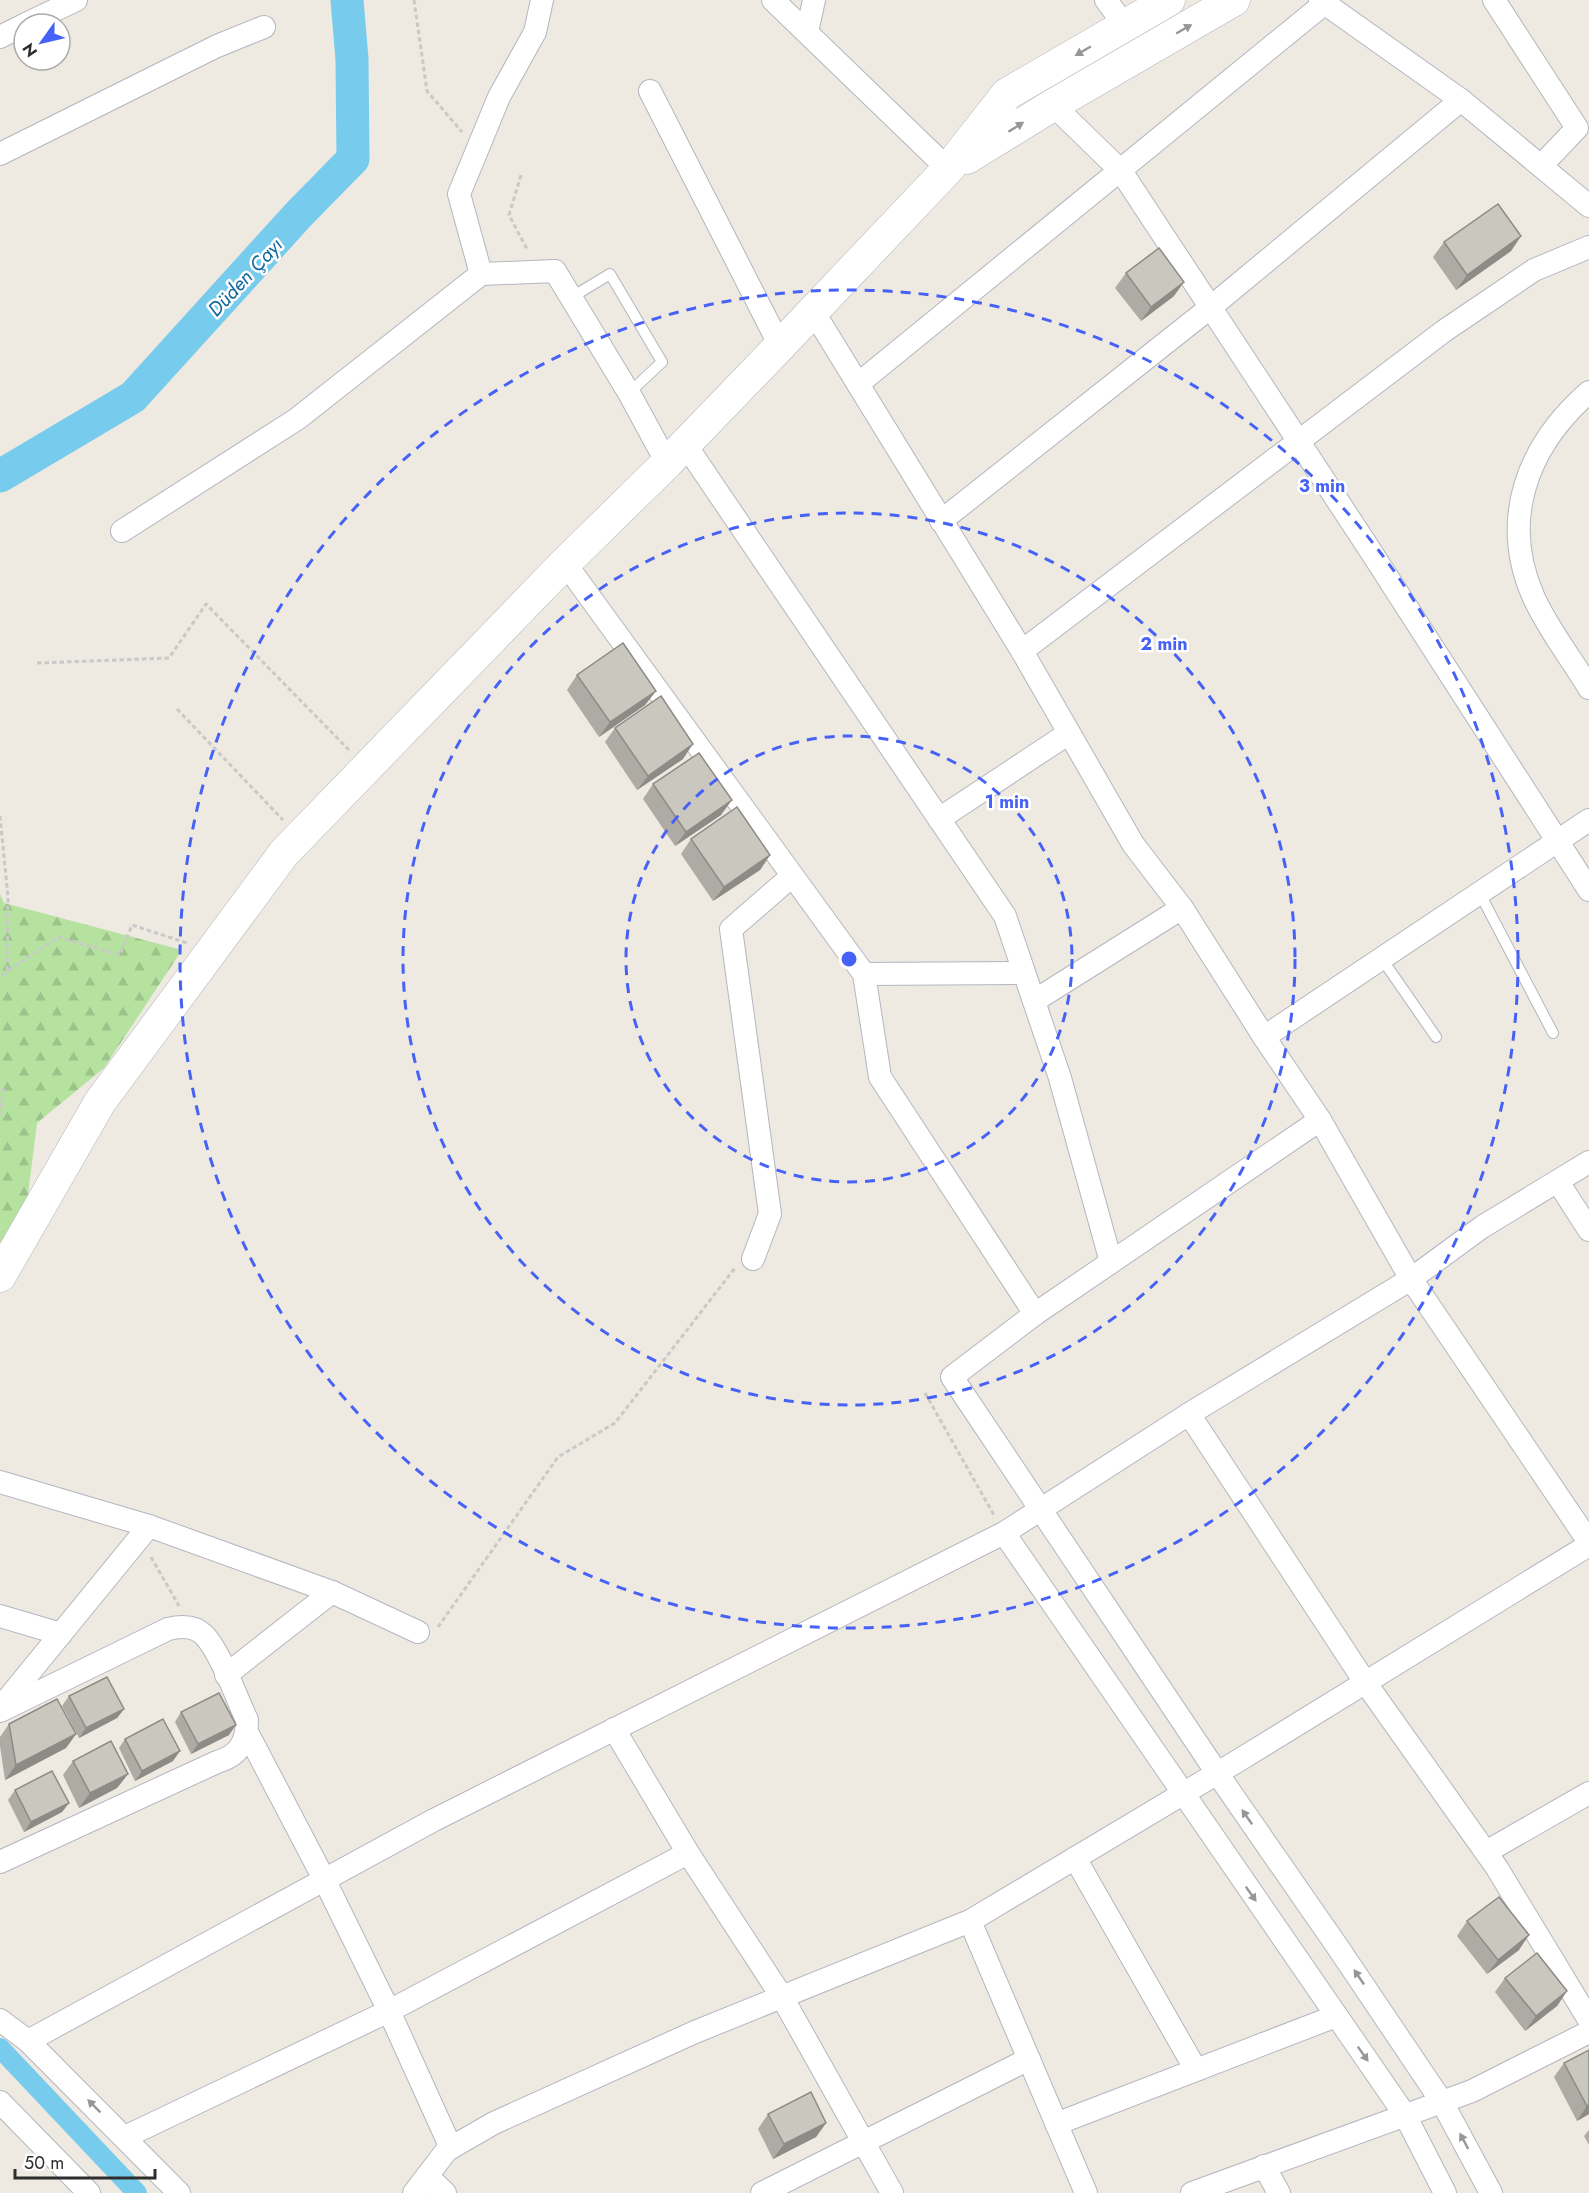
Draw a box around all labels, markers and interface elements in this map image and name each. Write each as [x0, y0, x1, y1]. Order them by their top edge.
north arrow [12, 12, 72, 72]
one-way arrow [1176, 24, 1193, 34]
text: N [17, 38, 43, 62]
one-way arrow [1075, 45, 1091, 56]
one-way arrow [1008, 122, 1024, 133]
water label: Düden Çayı [201, 231, 290, 323]
text: 3 min [1299, 473, 1345, 499]
text: 2 min [1140, 631, 1188, 657]
text: 1 min [985, 789, 1029, 815]
centre of rings [839, 949, 859, 969]
one-way arrow [1241, 1810, 1253, 1826]
one-way arrow [1245, 1885, 1257, 1901]
one-way arrow [1353, 1969, 1364, 1986]
one-way arrow [1357, 2045, 1369, 2061]
one-way arrow [87, 2100, 101, 2114]
one-way arrow [1459, 2133, 1469, 2150]
scale bar [15, 2142, 154, 2180]
text: 50 m [24, 2150, 64, 2176]

